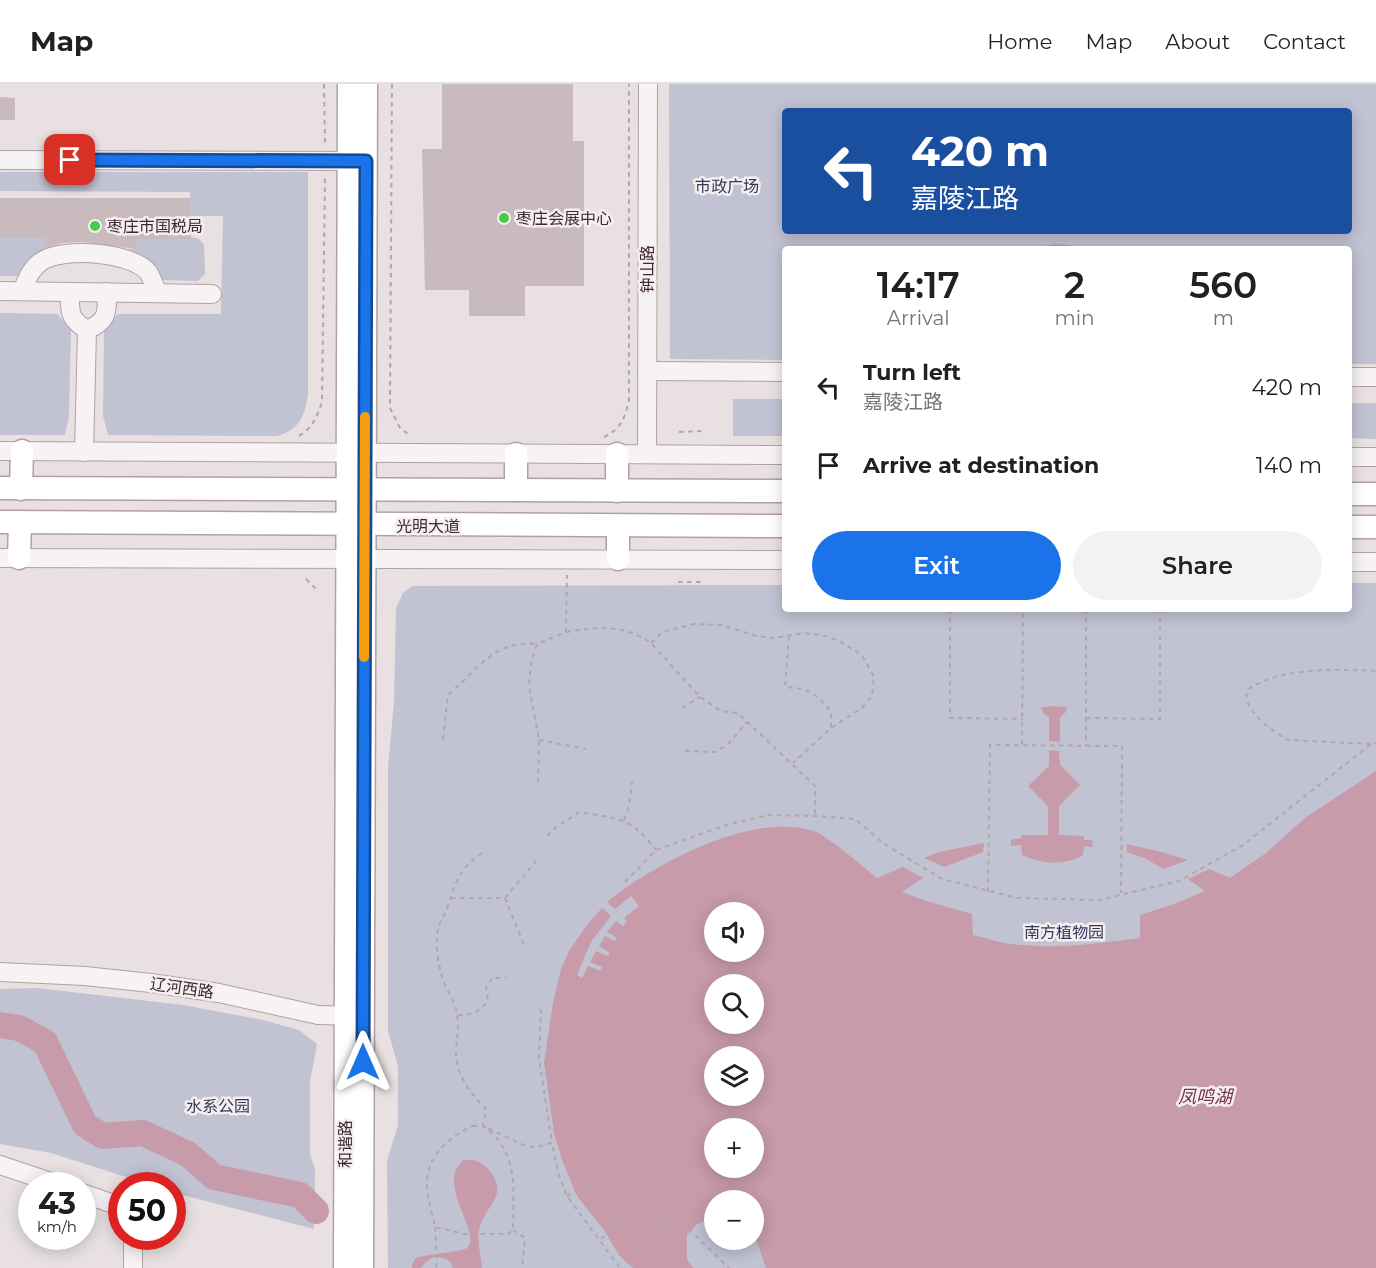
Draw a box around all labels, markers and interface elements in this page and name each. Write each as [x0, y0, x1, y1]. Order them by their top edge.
text: Map [30, 24, 93, 58]
text: Home [987, 29, 1052, 54]
text: Map [1085, 29, 1132, 54]
text: About [1165, 29, 1230, 54]
text: Contact [1263, 29, 1346, 54]
text: 420 m [911, 125, 1049, 177]
icon: left [812, 132, 890, 210]
pin [44, 134, 95, 185]
icon: arrive [53, 143, 86, 176]
park label: 市政广场 [695, 177, 759, 196]
text: 嘉陵江路 [911, 182, 1019, 215]
place label: 枣庄会展中心 [516, 209, 612, 228]
marker: 枣庄会展中心 [497, 211, 511, 225]
place label: 枣庄市国税局 [107, 217, 203, 236]
marker: 枣庄市国税局 [88, 219, 102, 233]
street label: 钟山路 [638, 245, 657, 293]
text: 14:17 [877, 263, 960, 307]
text: 2 [1064, 263, 1085, 307]
text: 560 [1189, 263, 1257, 307]
text: Arrival [887, 306, 950, 330]
text: min [1054, 306, 1095, 330]
text: m [1213, 306, 1234, 330]
text: Turn left [863, 359, 961, 386]
icon: left [812, 371, 845, 404]
text: 420 m [1251, 374, 1322, 401]
text: 嘉陵江路 [863, 390, 943, 414]
icon: arrive [812, 449, 845, 482]
text: Arrive at destination [863, 452, 1099, 479]
text: 140 m [1256, 452, 1322, 479]
street label: 光明大道 [396, 517, 460, 536]
button: Exit [812, 531, 1061, 600]
button: Share [1073, 531, 1322, 600]
map controls [704, 902, 764, 1250]
button: sound [704, 902, 764, 962]
park label: 南方植物园 [1024, 923, 1104, 942]
street label: 辽河西路 [149, 974, 215, 1002]
button: search [704, 974, 764, 1034]
position arrow [331, 1030, 395, 1094]
button: layers [704, 1046, 764, 1106]
water label: 凤鸣湖 [1178, 1086, 1235, 1108]
park label: 水系公园 [186, 1097, 250, 1116]
button: + [704, 1118, 764, 1178]
street label: 和谐路 [336, 1120, 355, 1168]
speed limit sign: 50 [108, 1172, 186, 1250]
text: 43 [38, 1185, 76, 1222]
button: − [704, 1190, 764, 1250]
text: km/h [37, 1217, 77, 1236]

